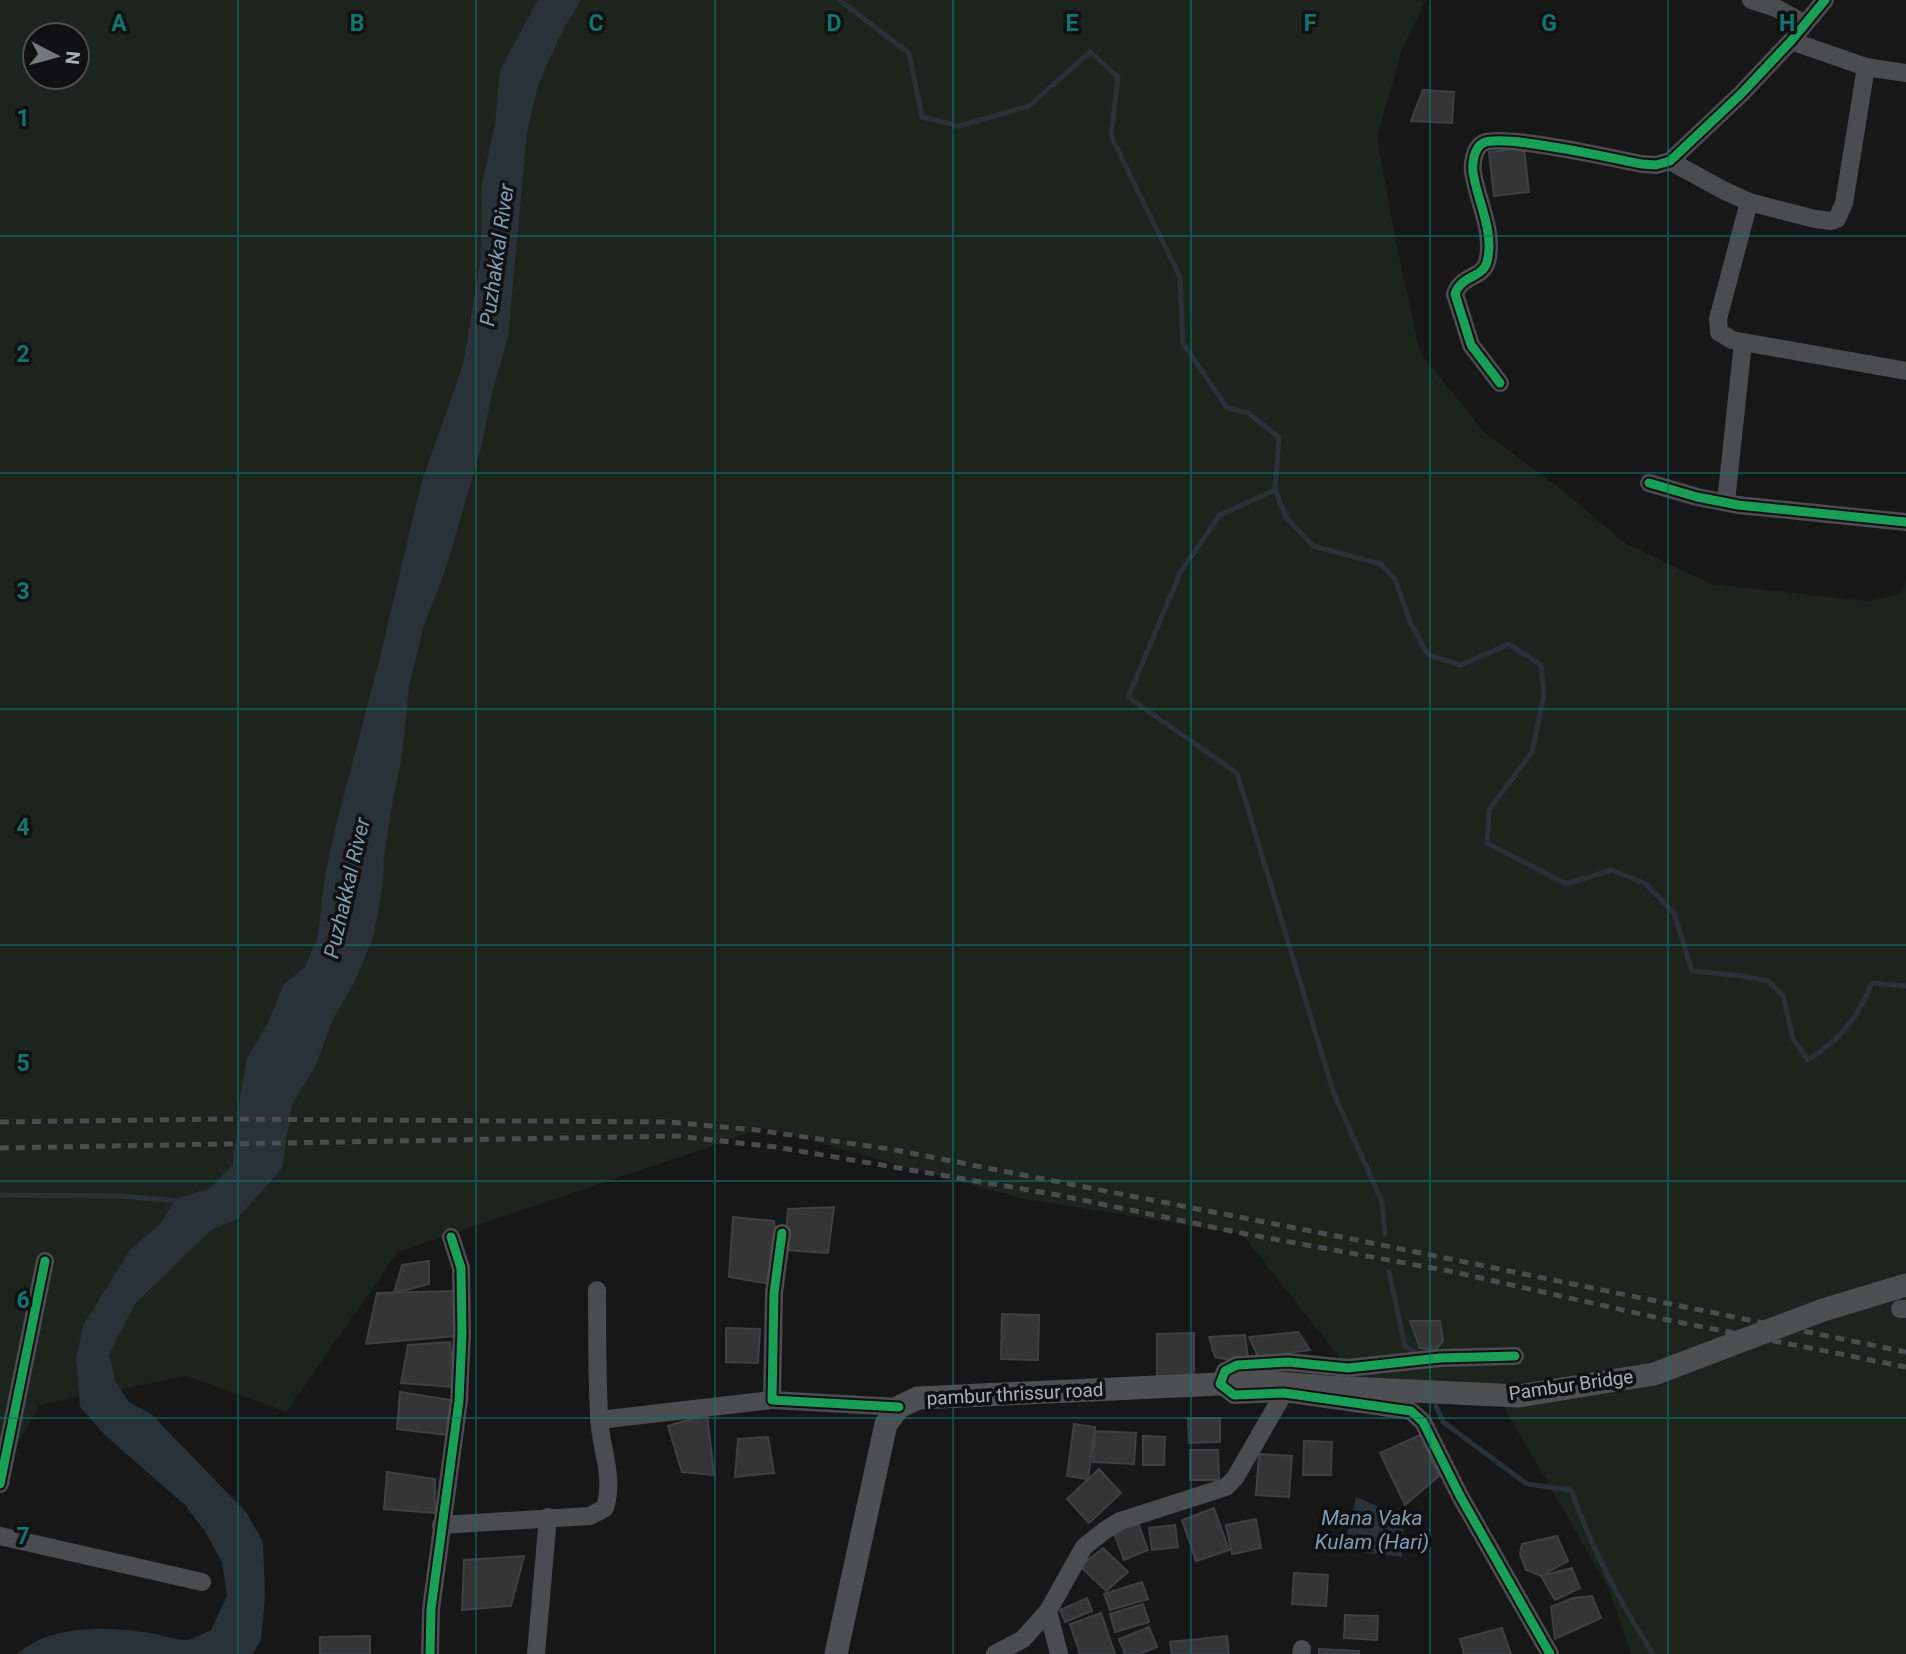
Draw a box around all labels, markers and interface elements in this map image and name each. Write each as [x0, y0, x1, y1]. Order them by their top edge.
text: A [111, 10, 127, 37]
text: B [350, 10, 364, 37]
text: C [588, 10, 604, 37]
text: D [827, 10, 841, 37]
text: E [1066, 10, 1079, 37]
text: F [1304, 10, 1317, 37]
text: G [1541, 10, 1557, 37]
text: H [1779, 10, 1795, 37]
north arrow [21, 21, 91, 91]
text: N [60, 50, 85, 66]
text: 1 [16, 105, 30, 132]
water label: Puzhakkal River [475, 181, 519, 328]
text: 2 [16, 341, 30, 368]
text: 3 [16, 578, 30, 605]
text: 4 [16, 814, 30, 841]
water label: Puzhakkal River [319, 814, 375, 961]
text: 5 [16, 1050, 30, 1077]
text: 6 [16, 1287, 30, 1314]
street label: Pambur Bridge [1507, 1365, 1635, 1405]
street label: pambur thrissur road [926, 1378, 1104, 1410]
water label: Mana Vaka Kulam (Hari) [1315, 1506, 1429, 1554]
text: 7 [16, 1523, 30, 1550]

